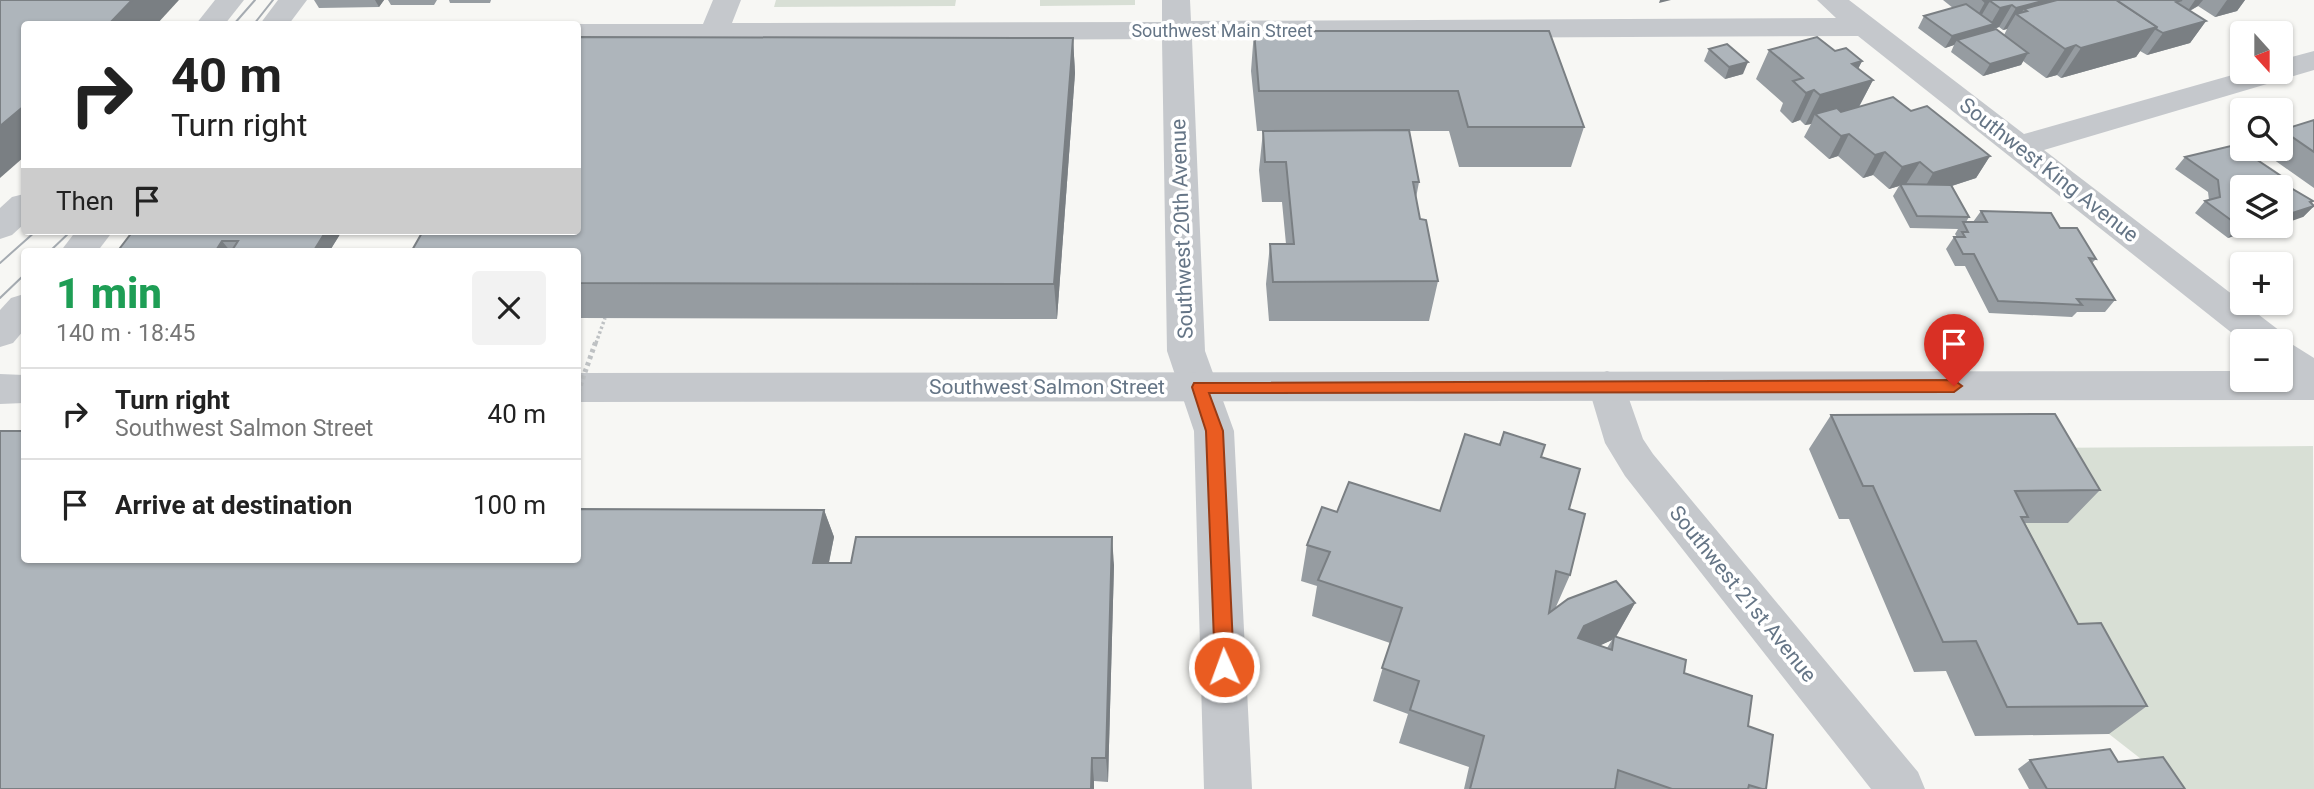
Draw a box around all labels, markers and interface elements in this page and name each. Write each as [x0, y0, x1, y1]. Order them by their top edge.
street label: Southwest Main Street [1131, 20, 1313, 41]
north arrow [2230, 21, 2292, 84]
map controls [2230, 21, 2293, 392]
text: 40 m [171, 47, 282, 104]
icon: right [56, 49, 147, 140]
street label: Southwest King Avenue [1955, 93, 2143, 247]
button: search [2230, 98, 2293, 161]
text: Turn right [171, 106, 307, 144]
street label: Southwest 20th Avenue [1166, 119, 1198, 339]
button: layers [2230, 175, 2293, 238]
icon: arrive [128, 182, 166, 220]
text: Then [56, 186, 114, 216]
button: + [2230, 252, 2293, 315]
text: 1 min [56, 269, 162, 318]
button: close [472, 271, 546, 345]
pin [1924, 314, 1984, 386]
text: 140 m · 18:45 [56, 320, 195, 347]
icon: arrive [1935, 325, 1973, 363]
button: − [2230, 329, 2293, 392]
street label: Southwest Salmon Street [929, 375, 1165, 399]
text: Turn right [115, 385, 230, 415]
icon: right [56, 395, 94, 433]
text: 40 m [488, 399, 546, 429]
text: Southwest Salmon Street [115, 415, 373, 442]
icon: arrive [56, 486, 94, 524]
text: Arrive at destination [115, 490, 352, 520]
text: 100 m [473, 490, 546, 520]
street label: Southwest 21st Avenue [1665, 501, 1821, 687]
position arrow [1187, 630, 1261, 704]

